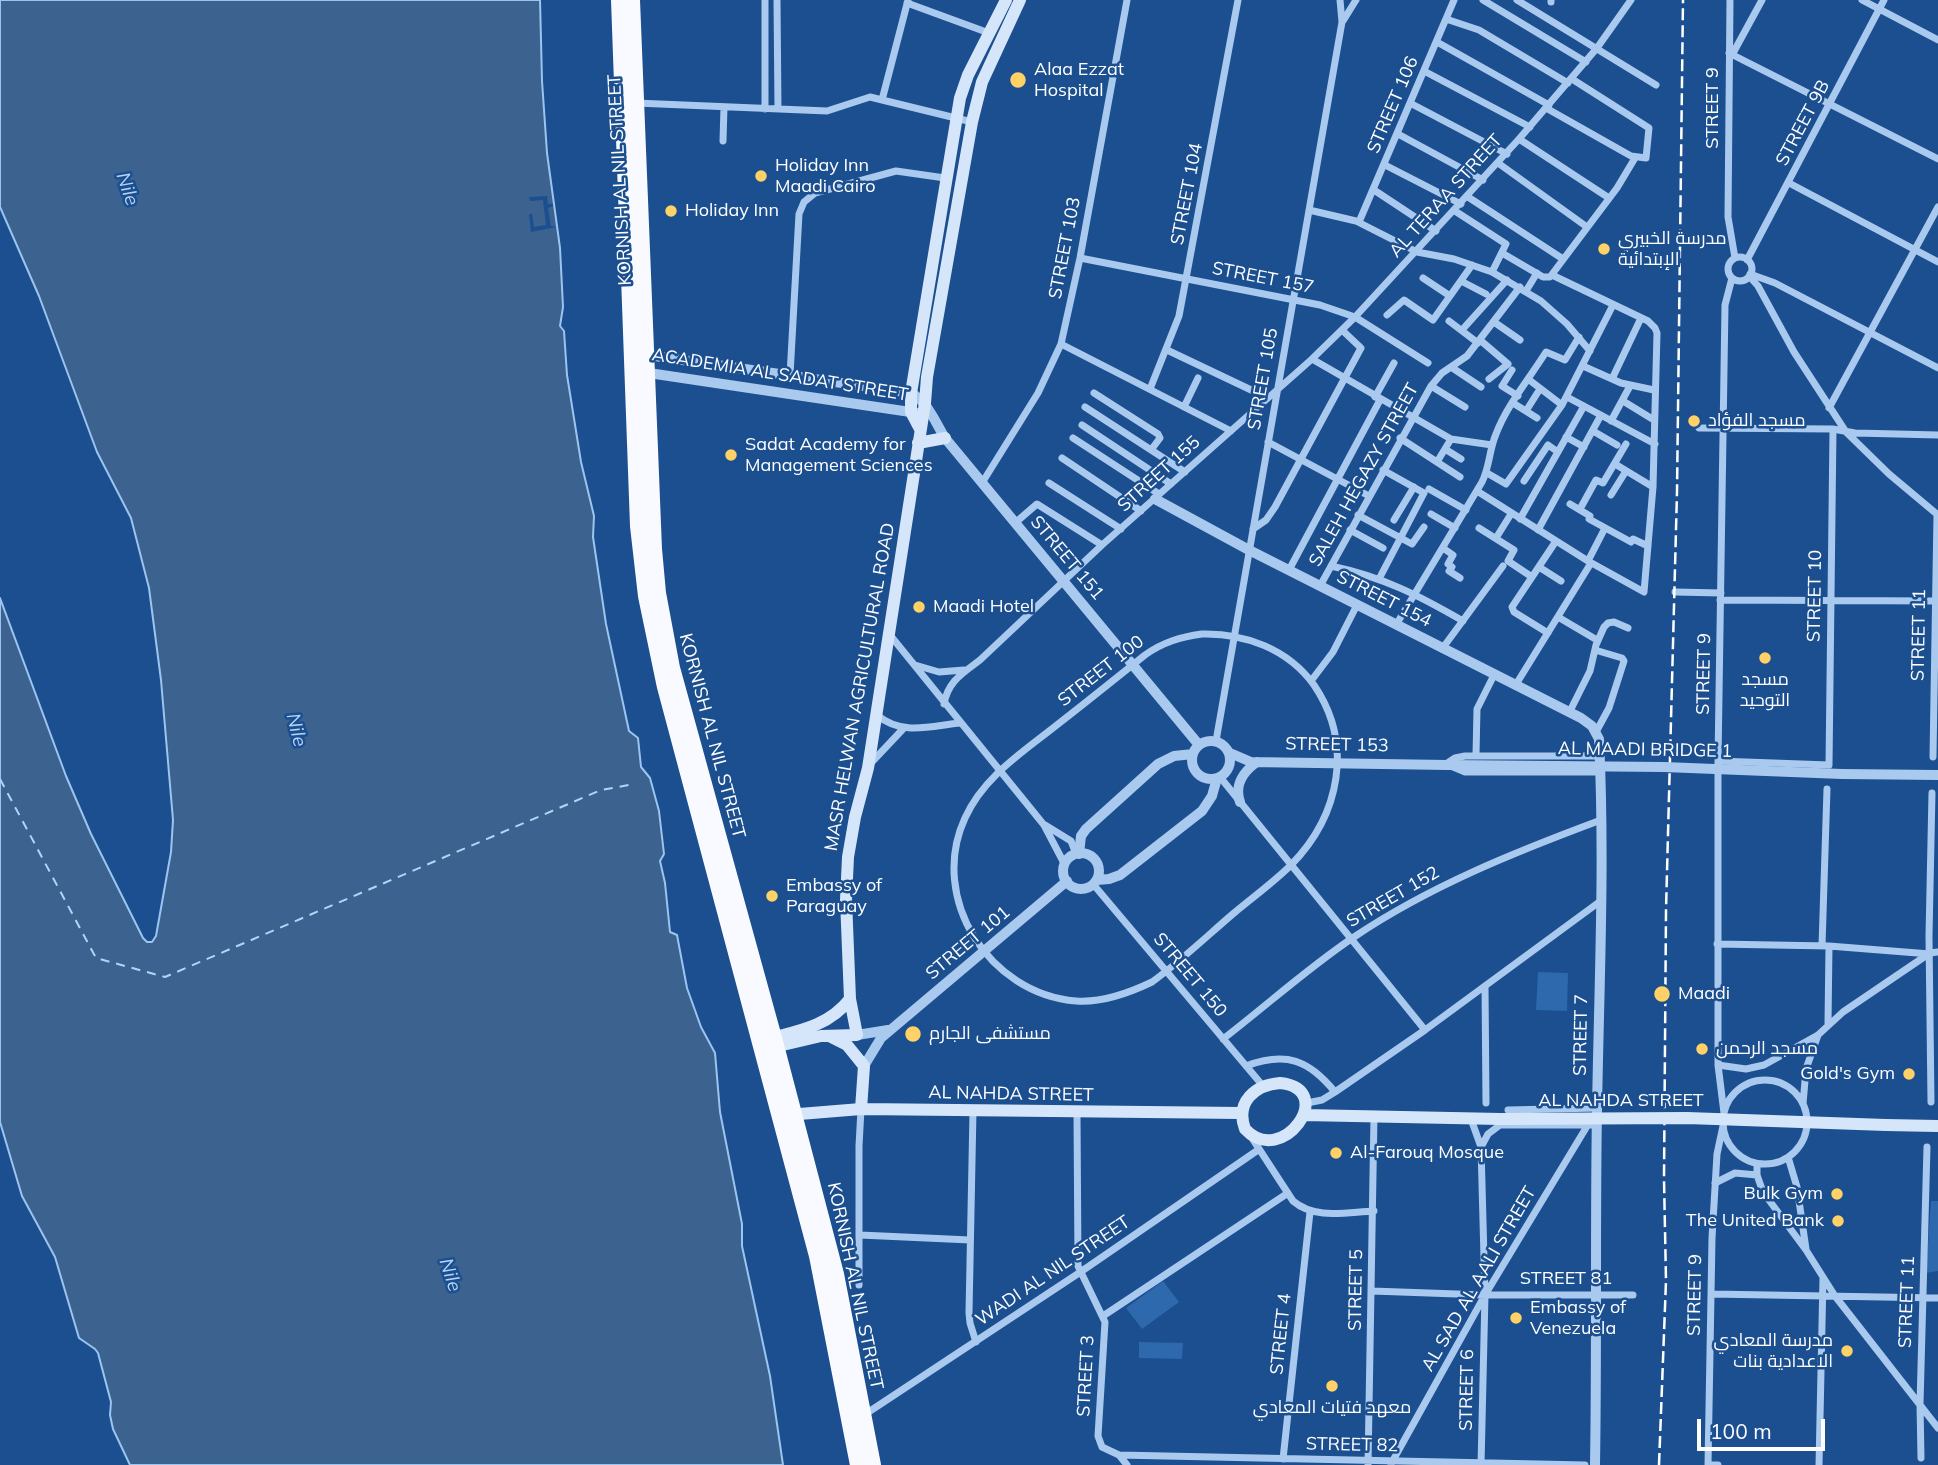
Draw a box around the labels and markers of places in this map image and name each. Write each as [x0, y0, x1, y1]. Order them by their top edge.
place label: Alaa Ezzat Hospital [1034, 59, 1124, 102]
marker: Alaa Ezzat Hospital [1008, 70, 1028, 90]
place label: Holiday Inn Maadi Cairo [775, 155, 876, 198]
marker: Holiday Inn Maadi Cairo [753, 168, 769, 184]
place label: Holiday Inn [685, 200, 779, 222]
marker: Holiday Inn [663, 203, 679, 219]
place label: مدرسة الخبيري الإبتدائية [1618, 228, 1727, 270]
marker: مدرسة الخبيري الإبتدائية [1596, 241, 1612, 257]
place label: مسجد الفؤاد [1708, 410, 1805, 432]
marker: مسجد الفؤاد [1686, 413, 1702, 429]
place label: Sadat Academy for Management Sciences [745, 434, 933, 476]
marker: Sadat Academy for Management Sciences [723, 447, 739, 463]
place label: Maadi Hotel [933, 596, 1034, 618]
marker: Maadi Hotel [911, 599, 927, 615]
marker: مسجد التوحيد [1757, 650, 1773, 666]
place label: مسجد التوحيد [1740, 669, 1790, 712]
place label: Embassy of Paraguay [786, 875, 882, 917]
marker: Embassy of Paraguay [764, 888, 780, 904]
place label: Maadi [1678, 983, 1730, 1005]
marker: Maadi [1652, 984, 1672, 1004]
place label: مستشفى الجارم [929, 1023, 1051, 1045]
marker: مستشفى الجارم [903, 1024, 923, 1044]
place label: مسجد الرحمن [1716, 1038, 1818, 1060]
marker: مسجد الرحمن [1694, 1041, 1710, 1057]
place label: Gold's Gym [1800, 1063, 1895, 1085]
marker: Gold's Gym [1901, 1066, 1917, 1082]
place label: Al-Farouq Mosque [1350, 1142, 1504, 1164]
marker: Al-Farouq Mosque [1328, 1145, 1344, 1161]
place label: Bulk Gym [1744, 1183, 1823, 1205]
marker: Bulk Gym [1829, 1186, 1845, 1202]
place label: The United Bank [1686, 1210, 1824, 1232]
marker: The United Bank [1830, 1213, 1846, 1229]
place label: Embassy of Venezuela [1530, 1297, 1626, 1340]
marker: Embassy of Venezuela [1508, 1310, 1524, 1326]
place label: مدرسة المعادي الاعدادية بنات [1714, 1330, 1833, 1372]
marker: مدرسة المعادي الاعدادية بنات [1839, 1343, 1855, 1359]
marker: معهد فتيات المعادي [1324, 1378, 1340, 1394]
place label: معهد فتيات المعادي [1253, 1397, 1411, 1419]

